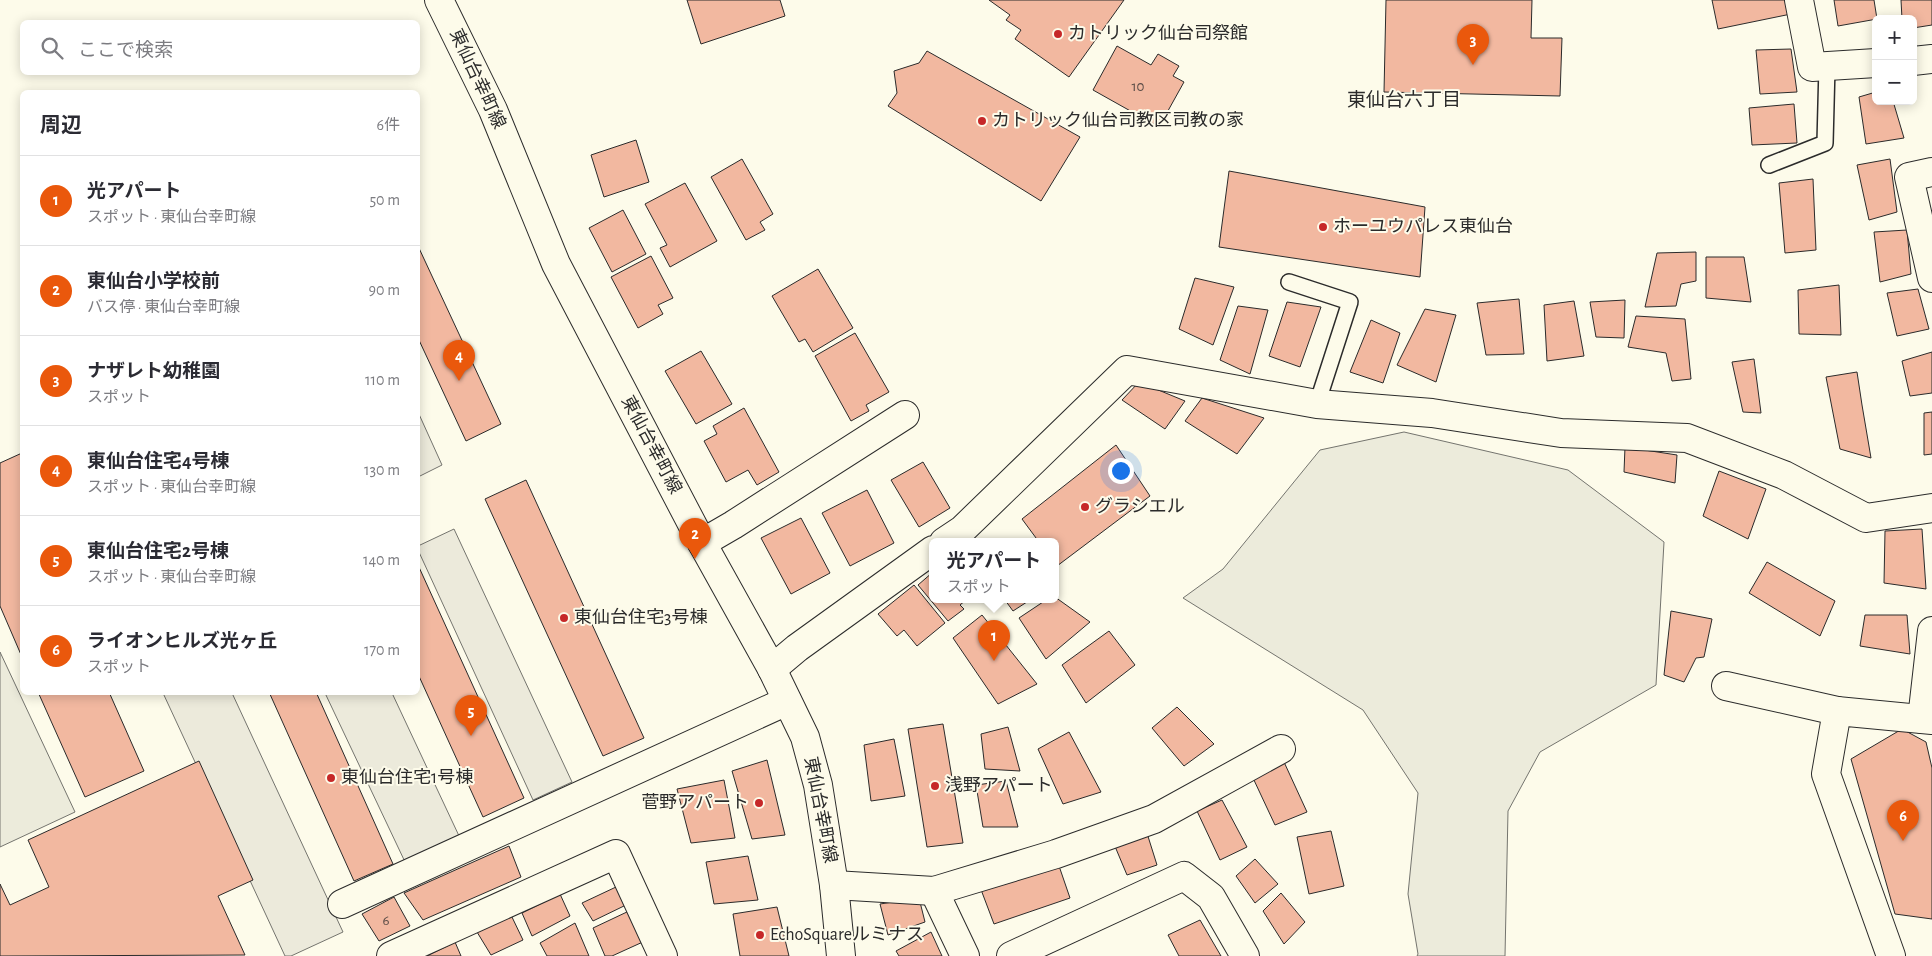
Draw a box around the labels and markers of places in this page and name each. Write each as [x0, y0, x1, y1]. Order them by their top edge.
place label: カトリック仙台司祭館 [1068, 23, 1248, 43]
pin: 3 [1457, 24, 1489, 65]
marker: カトリック仙台司祭館 [1052, 28, 1064, 40]
place label: カトリック仙台司教区司教の家 [992, 110, 1244, 130]
marker: カトリック仙台司教区司教の家 [976, 115, 988, 127]
place label: ホーユウパレス東仙台 [1333, 216, 1513, 236]
marker: ホーユウパレス東仙台 [1317, 221, 1329, 233]
pin: 4 [443, 340, 475, 381]
place label: グラシエル [1095, 496, 1185, 516]
marker: グラシエル [1079, 501, 1091, 513]
pin: 2 [679, 518, 711, 559]
place label: 東仙台住宅3号棟 [574, 607, 707, 627]
marker: 東仙台住宅3号棟 [558, 612, 570, 624]
pin: 1 [978, 620, 1010, 661]
pin: 5 [455, 695, 487, 736]
place label: 東仙台住宅1号棟 [341, 767, 473, 787]
marker: 東仙台住宅1号棟 [325, 772, 337, 784]
place label: 浅野アパート [945, 775, 1053, 795]
marker: 浅野アパート [929, 780, 941, 792]
place label: 菅野アパート [641, 793, 749, 812]
marker: 菅野アパート [753, 797, 765, 809]
pin: 6 [1887, 800, 1919, 841]
place label: EchoSquareルミナス [770, 926, 924, 944]
marker: EchoSquareルミナス [754, 929, 766, 941]

